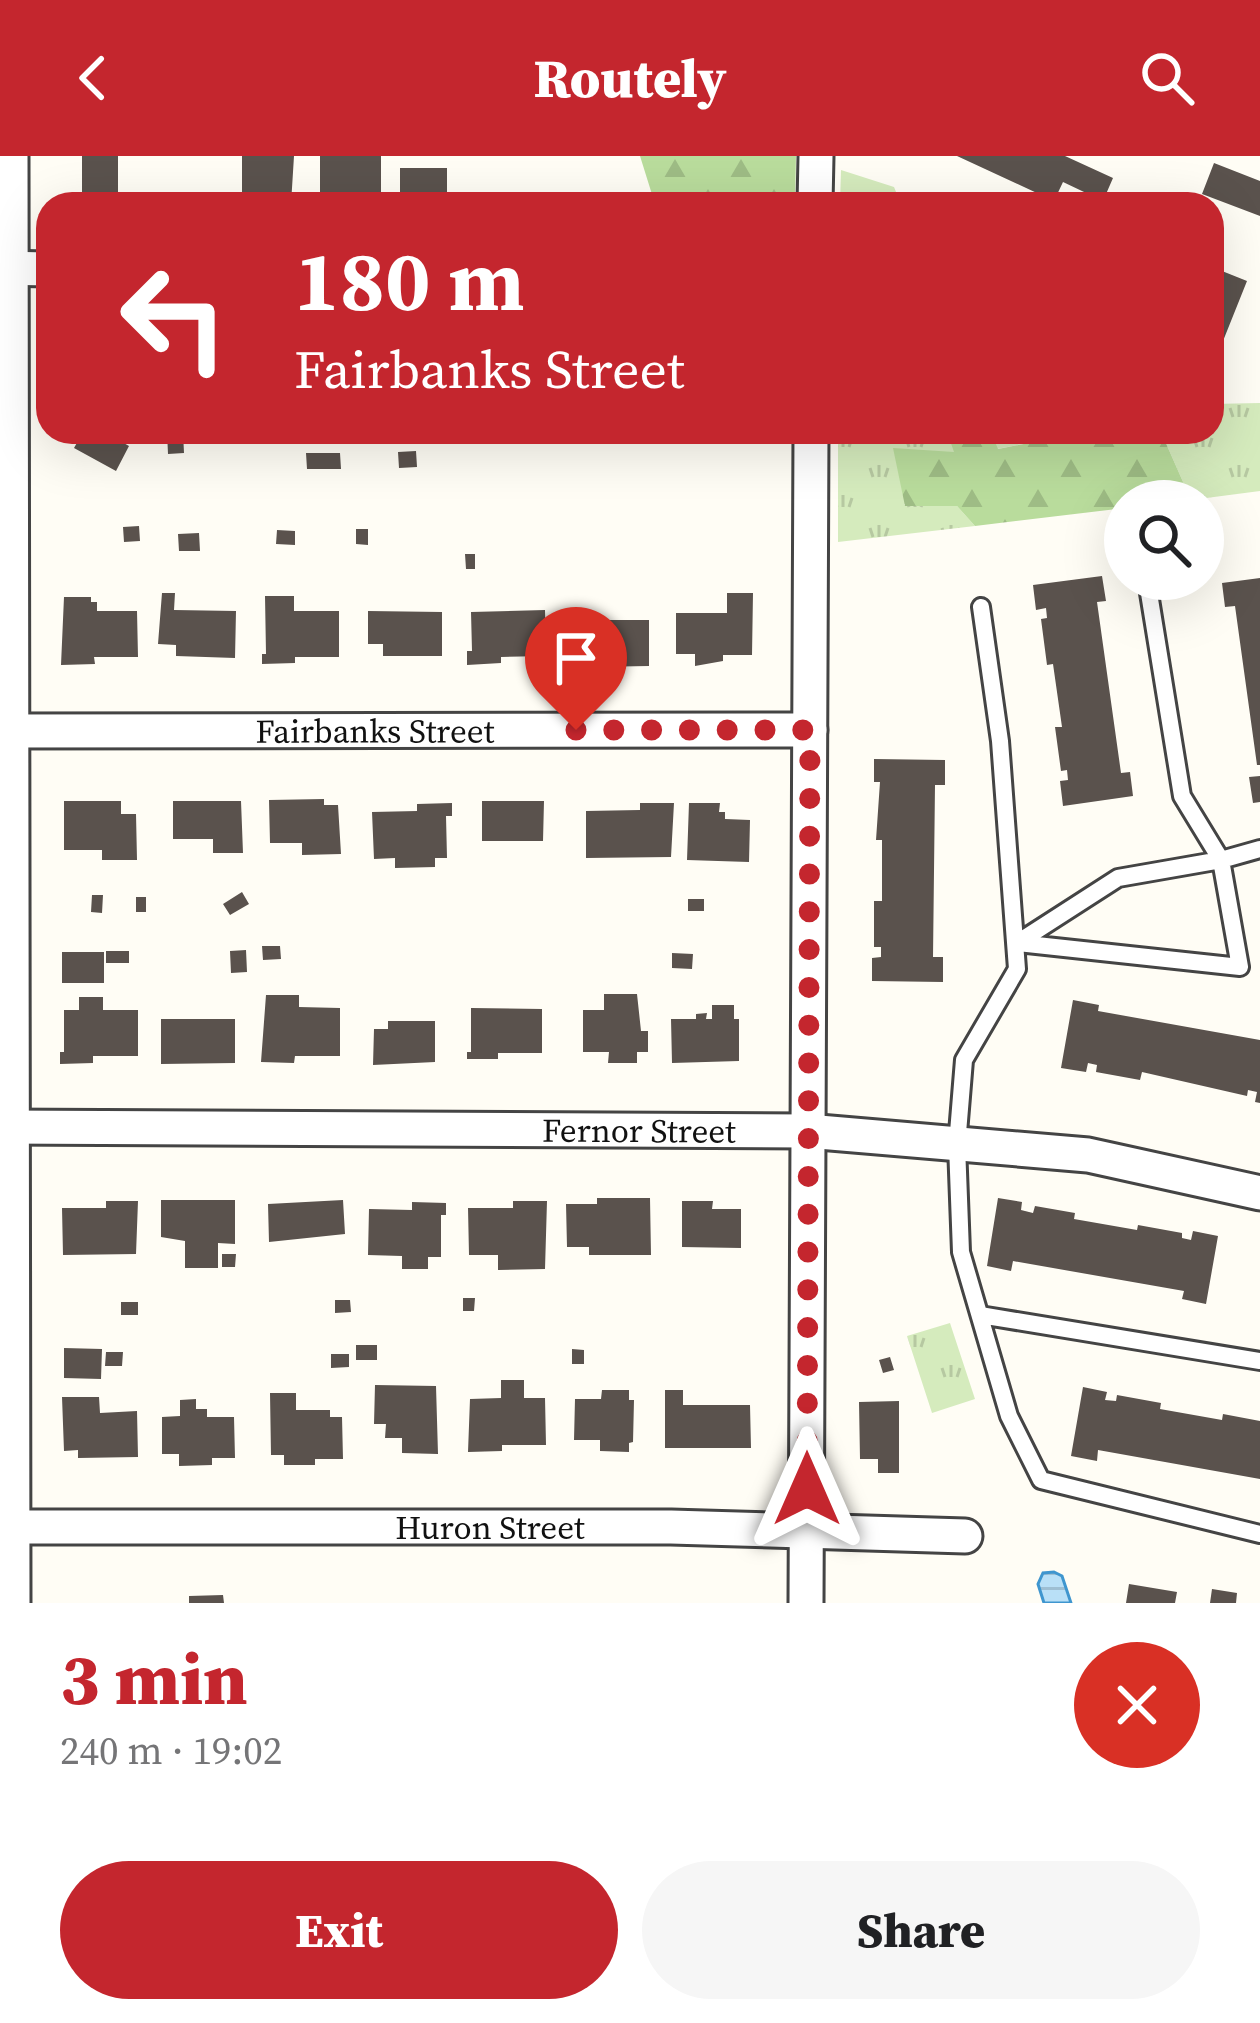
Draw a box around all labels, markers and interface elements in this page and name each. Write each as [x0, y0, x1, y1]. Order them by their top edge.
text: Routely [534, 41, 726, 115]
icon: back [60, 45, 126, 111]
icon: search [1134, 45, 1200, 111]
text: 180 m [294, 223, 525, 338]
icon: left [96, 240, 252, 396]
text: Fairbanks Street [294, 332, 685, 406]
map controls [1104, 480, 1224, 600]
button: search [1104, 480, 1224, 600]
pin [525, 607, 627, 730]
icon: arrive [543, 625, 609, 691]
street label: Fairbanks Street [256, 708, 495, 753]
street label: Fernor Street [542, 1107, 736, 1153]
position arrow [744, 1426, 870, 1552]
street label: Huron Street [395, 1505, 585, 1550]
text: 3 min [60, 1629, 248, 1728]
button: close [1074, 1642, 1200, 1768]
text: 240 m · 19:02 [60, 1724, 282, 1777]
button: Exit [60, 1861, 618, 1999]
button: Share [642, 1861, 1200, 1999]

